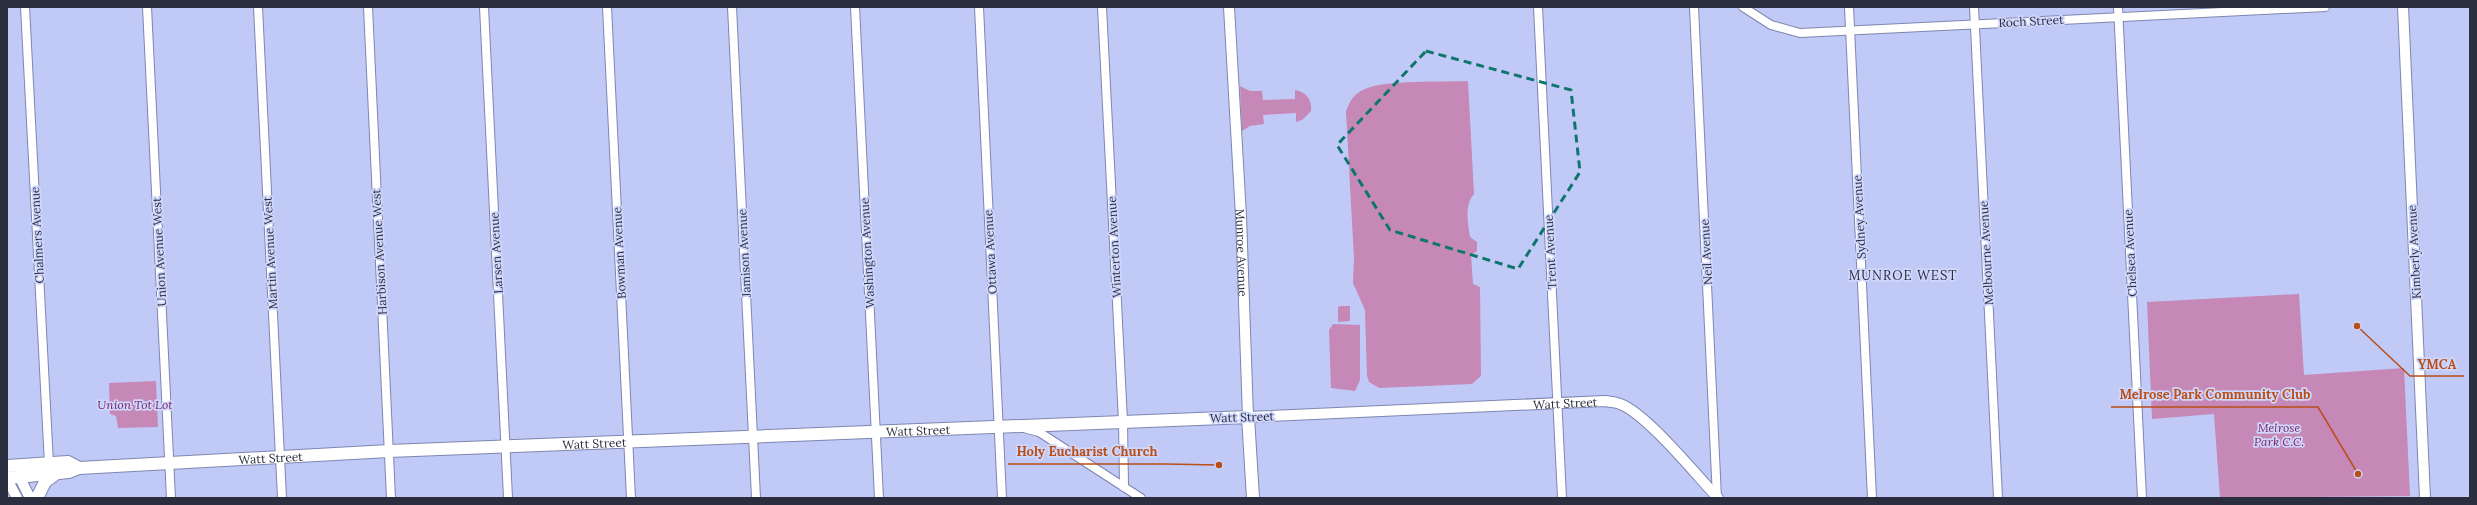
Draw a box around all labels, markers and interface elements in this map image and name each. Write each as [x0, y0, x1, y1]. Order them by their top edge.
street label: Roch Street [1998, 12, 2064, 30]
street label: Sydney Avenue [1849, 174, 1869, 259]
street label: Chalmers Avenue [27, 186, 47, 284]
street label: Harbison Avenue West [368, 188, 390, 315]
street label: Winterton Avenue [1104, 195, 1124, 298]
street label: Martin Avenue West [260, 196, 280, 310]
street label: Union Avenue West [149, 197, 169, 307]
street label: Washington Avenue [857, 197, 877, 309]
street label: Melbourne Avenue [1976, 200, 1996, 306]
street label: Kimberly Avenue [2404, 204, 2424, 300]
street label: Bowman Avenue [609, 206, 629, 299]
street label: Jamison Avenue [734, 208, 754, 299]
street label: Munroe Avenue [1233, 208, 1251, 297]
street label: Chelsea Avenue [2120, 208, 2140, 297]
street label: Ottawa Avenue [980, 209, 1000, 295]
street label: Larsen Avenue [486, 211, 506, 294]
street label: Trent Avenue [1541, 214, 1559, 290]
street label: Neil Avenue [1697, 218, 1715, 285]
district label: MUNROE WEST [1848, 267, 1958, 284]
callout: YMCA [2410, 351, 2464, 376]
text: YMCA [2418, 356, 2457, 373]
callout: Melrose Park Community Club [2111, 382, 2318, 407]
text: Melrose Park Community Club [2120, 386, 2311, 403]
street label: Watt Street [1533, 394, 1598, 412]
park label: Union Tot Lot [97, 397, 173, 412]
street label: Watt Street [1210, 408, 1275, 426]
park label: Melrose Park C.C. [2254, 420, 2304, 449]
street label: Watt Street [886, 421, 951, 439]
street label: Watt Street [562, 434, 627, 452]
callout: Holy Eucharist Church [1008, 439, 1165, 464]
text: Holy Eucharist Church [1016, 443, 1158, 460]
street label: Watt Street [238, 448, 303, 467]

